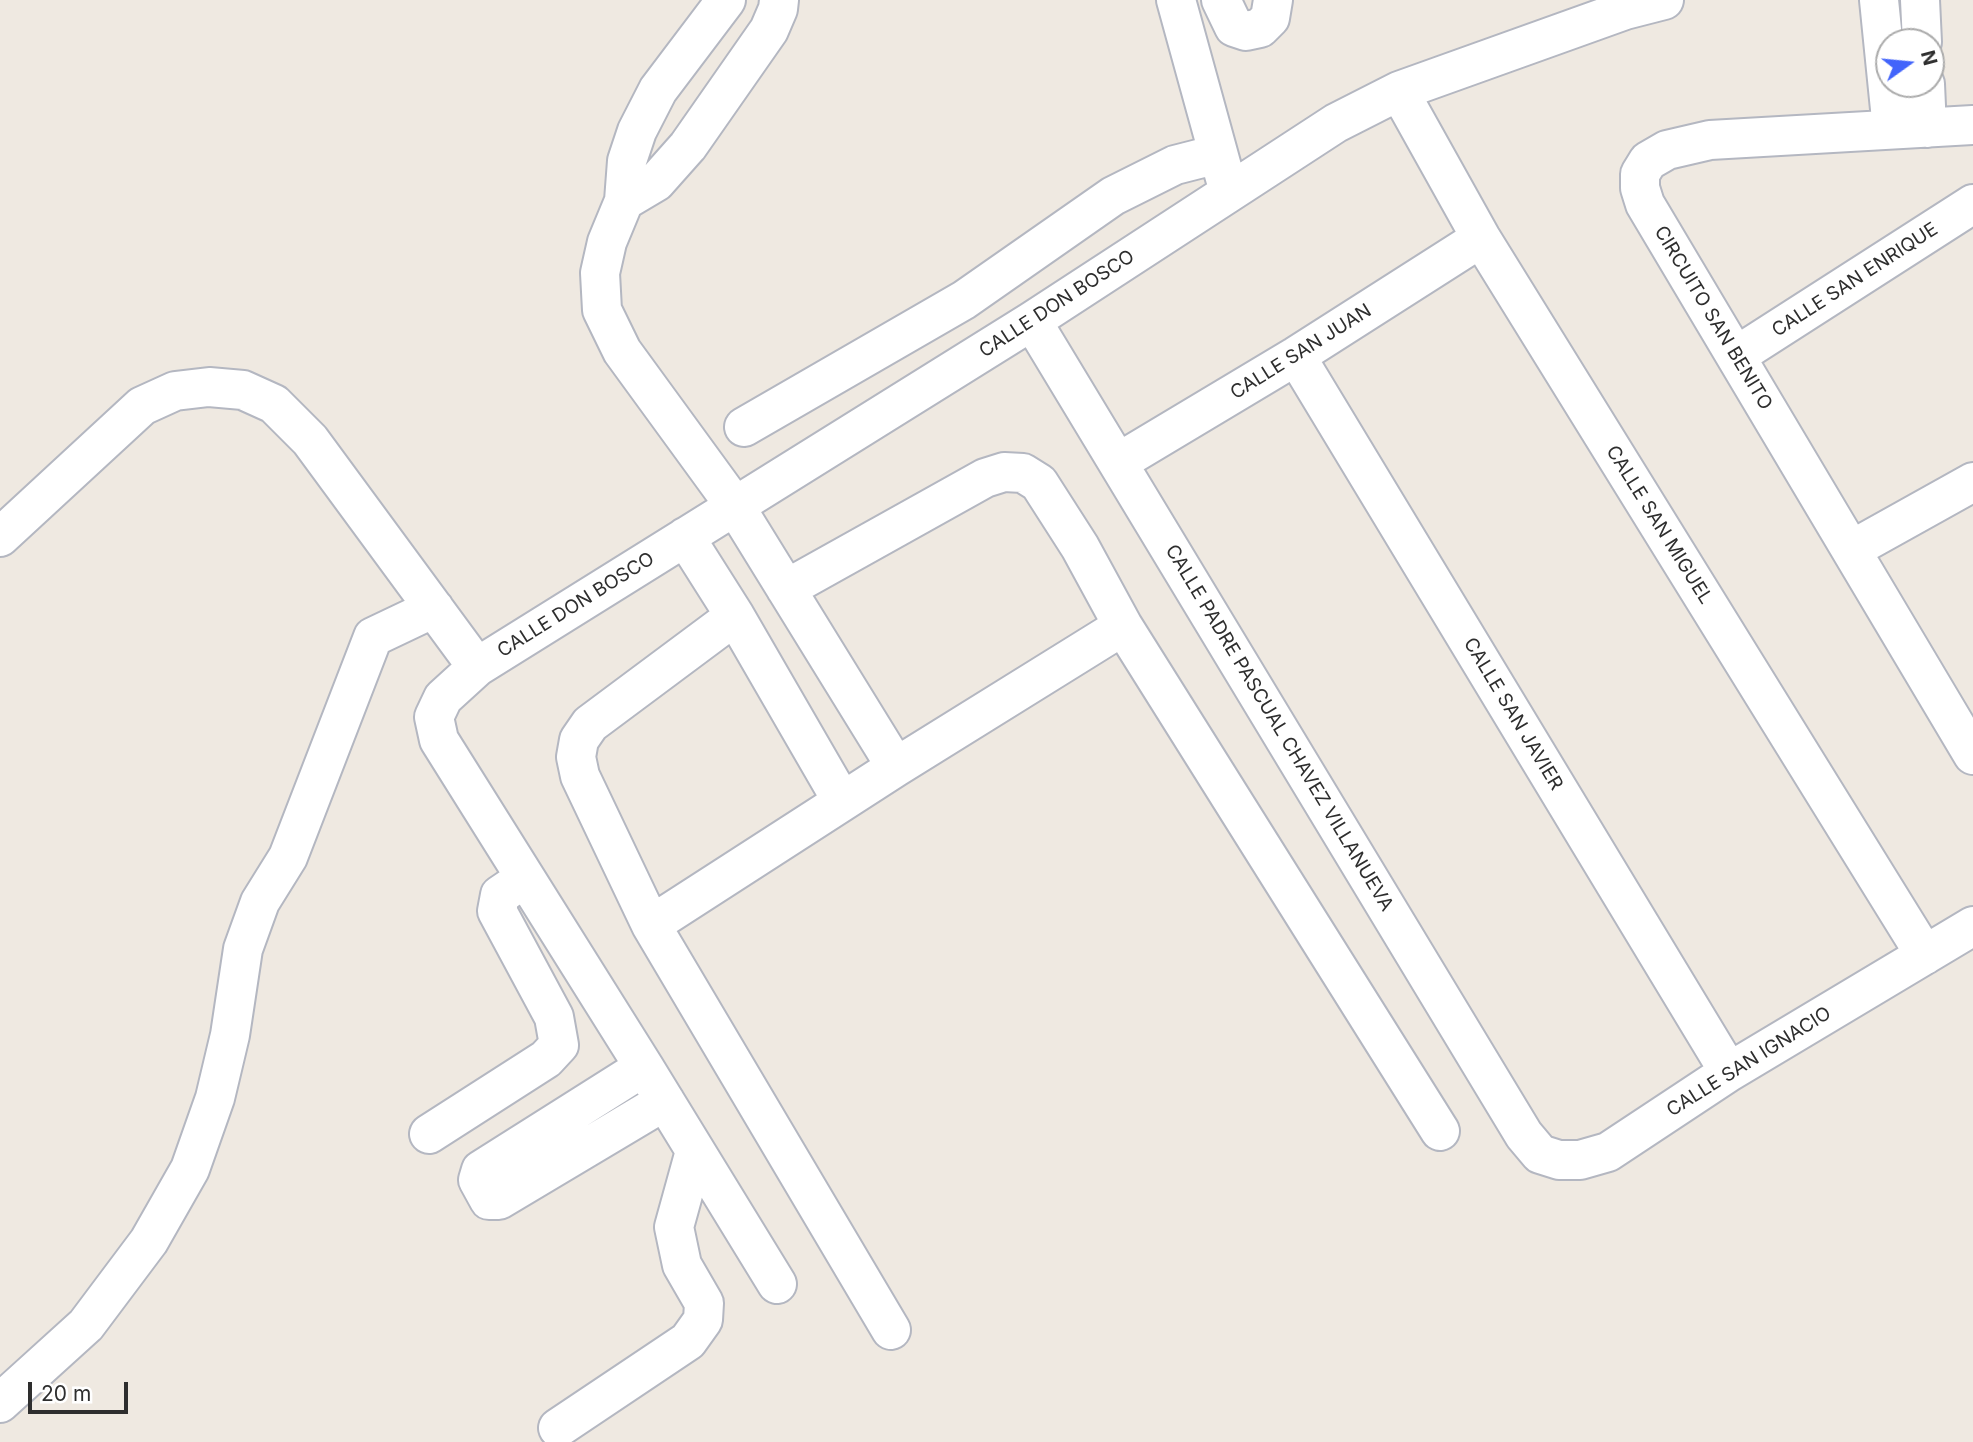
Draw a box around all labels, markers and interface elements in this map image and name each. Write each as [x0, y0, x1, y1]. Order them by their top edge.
north arrow [1875, 28, 1945, 98]
text: N [1916, 48, 1942, 68]
street label: CALLE SAN ENRIQUE [1768, 218, 1942, 342]
street label: CIRCUITO SAN BENITO [1649, 222, 1777, 414]
street label: CALLE DON BOSCO [975, 245, 1139, 363]
street label: CALLE SAN JUAN [1226, 299, 1376, 405]
street label: CALLE SAN MIGUEL [1601, 442, 1717, 608]
street label: CALLE PADRE PASCUAL CHAVEZ VILLANUEVA [1160, 541, 1398, 915]
street label: CALLE DON BOSCO [493, 548, 659, 662]
street label: CALLE SAN JAVIER [1458, 634, 1568, 794]
street label: CALLE SAN IGNACIO [1663, 1002, 1835, 1122]
scale bar [32, 1368, 131, 1412]
text: 20 m [41, 1381, 91, 1406]

